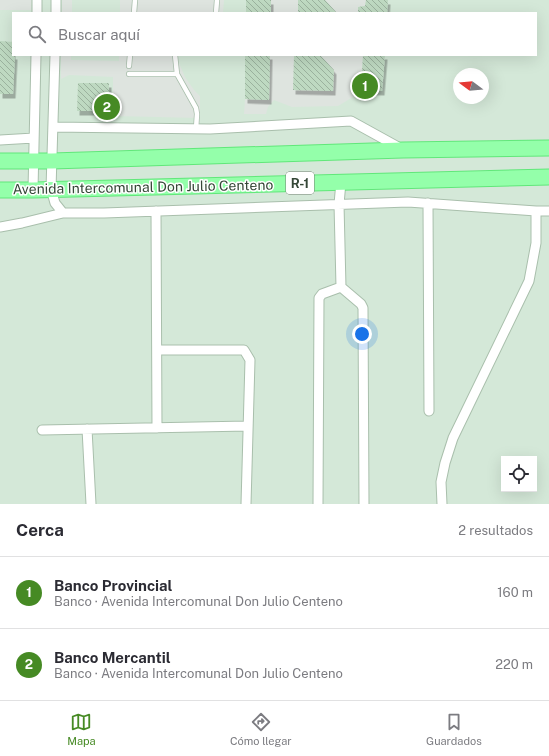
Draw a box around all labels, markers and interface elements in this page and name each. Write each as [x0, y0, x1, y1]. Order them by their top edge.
search box [12, 12, 537, 56]
icon: search [26, 23, 48, 45]
text: Buscar aquí [58, 26, 140, 43]
north arrow [453, 68, 489, 104]
pin: 1 [352, 71, 378, 101]
pin: 2 [94, 92, 120, 122]
road number: R-1 [286, 172, 314, 194]
street label: Avenida Intercomunal Don Julio Centeno [13, 177, 274, 197]
your location [352, 324, 372, 344]
map controls [501, 456, 537, 492]
button: locate [501, 456, 537, 492]
text: Cerca [16, 520, 64, 540]
text: 2 resultados [458, 523, 533, 538]
text: Banco Provincial [54, 577, 173, 594]
text: 1 [26, 585, 32, 600]
text: 160 m [497, 585, 533, 600]
text: Banco · Avenida Intercomunal Don Julio Centeno [54, 594, 343, 609]
text: Banco Mercantil [54, 649, 171, 666]
text: 2 [25, 657, 33, 672]
text: 220 m [495, 657, 533, 672]
text: Banco · Avenida Intercomunal Don Julio Centeno [54, 666, 343, 681]
tab: Mapa [67, 711, 96, 747]
tab: Cómo llegar [230, 711, 292, 747]
tab: Guardados [426, 711, 482, 747]

